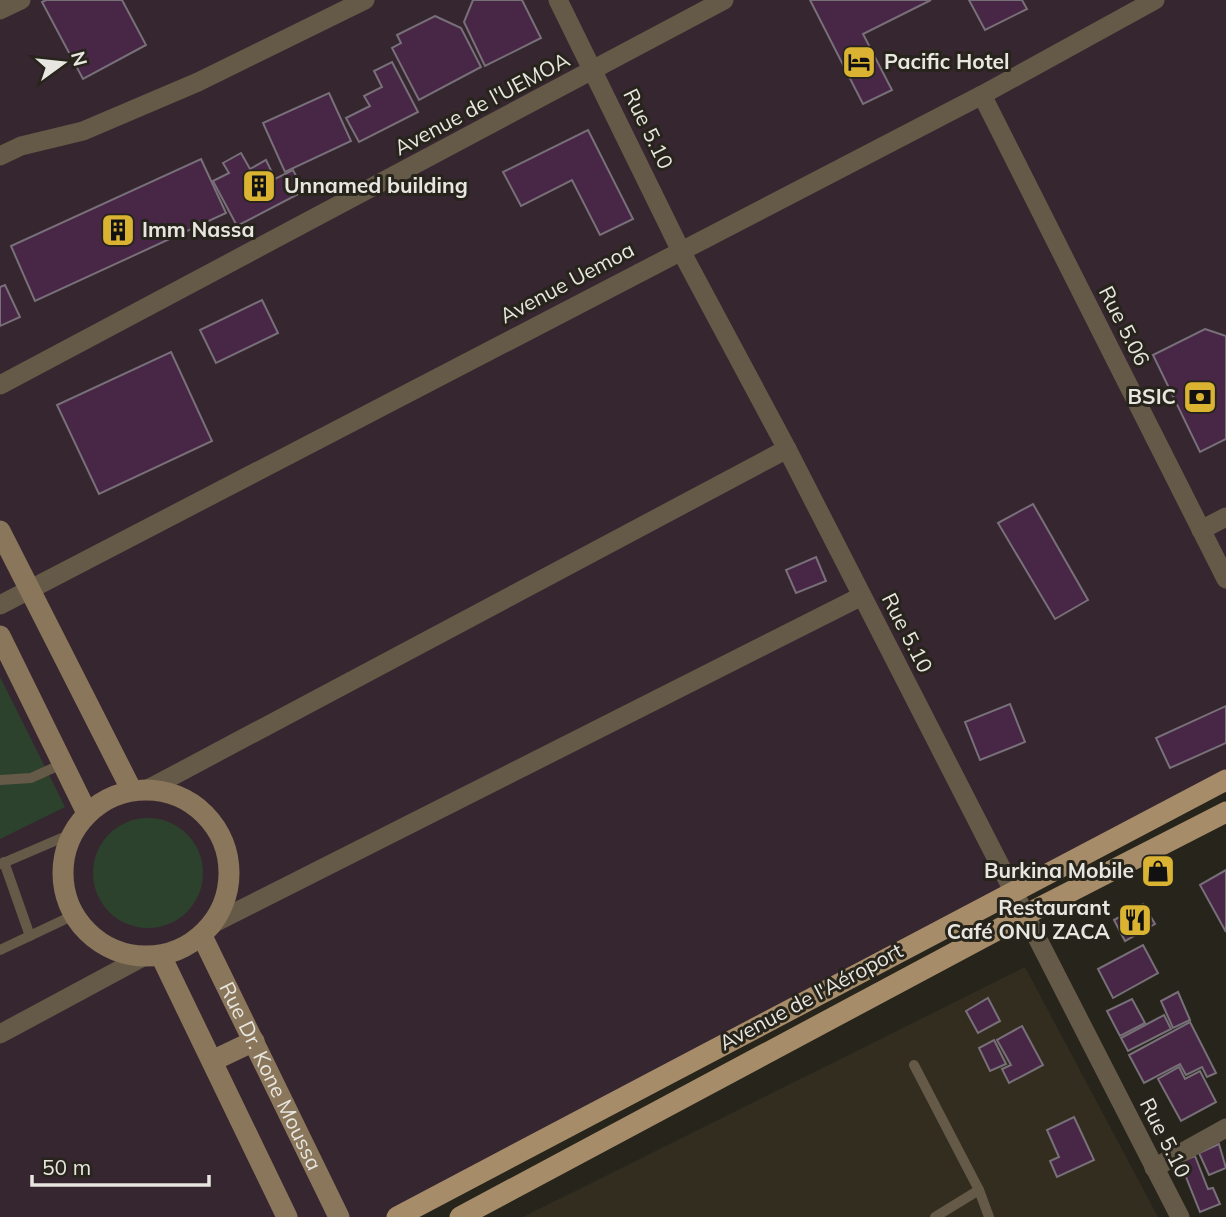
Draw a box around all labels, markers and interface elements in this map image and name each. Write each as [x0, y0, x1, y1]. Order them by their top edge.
north arrow [28, 28, 98, 98]
hotel icon: Pacific Hotel [840, 43, 878, 81]
street label: Avenue de l'UEMOA [389, 46, 574, 160]
place label: Pacific Hotel [884, 48, 1010, 74]
text: N [66, 49, 93, 69]
street label: Rue 5.10 [618, 84, 679, 173]
building icon: Unnamed building [240, 167, 278, 205]
place label: Unnamed building [284, 172, 468, 198]
building icon: Imm Nassa [99, 211, 137, 249]
place label: Imm Nassa [142, 216, 254, 242]
street label: Avenue Uemoa [495, 236, 638, 328]
street label: Rue 5.06 [1094, 281, 1156, 370]
bank icon: BSIC [1181, 378, 1219, 416]
place label: BSIC [1128, 383, 1176, 409]
street label: Rue 5.10 [877, 588, 939, 677]
shop icon: Burkina Mobile [1139, 852, 1177, 890]
place label: Burkina Mobile [984, 857, 1134, 883]
place label: Restaurant Café ONU ZACA [947, 894, 1110, 944]
restaurant icon: Restaurant Café ONU ZACA [1116, 901, 1154, 939]
street label: Avenue de l'Aéroport [714, 937, 907, 1056]
street label: Rue Dr. Kone Moussa [214, 977, 328, 1174]
street label: Rue 5.10 [1135, 1093, 1197, 1182]
scale bar [32, 1144, 208, 1188]
text: 50 m [42, 1154, 91, 1180]

